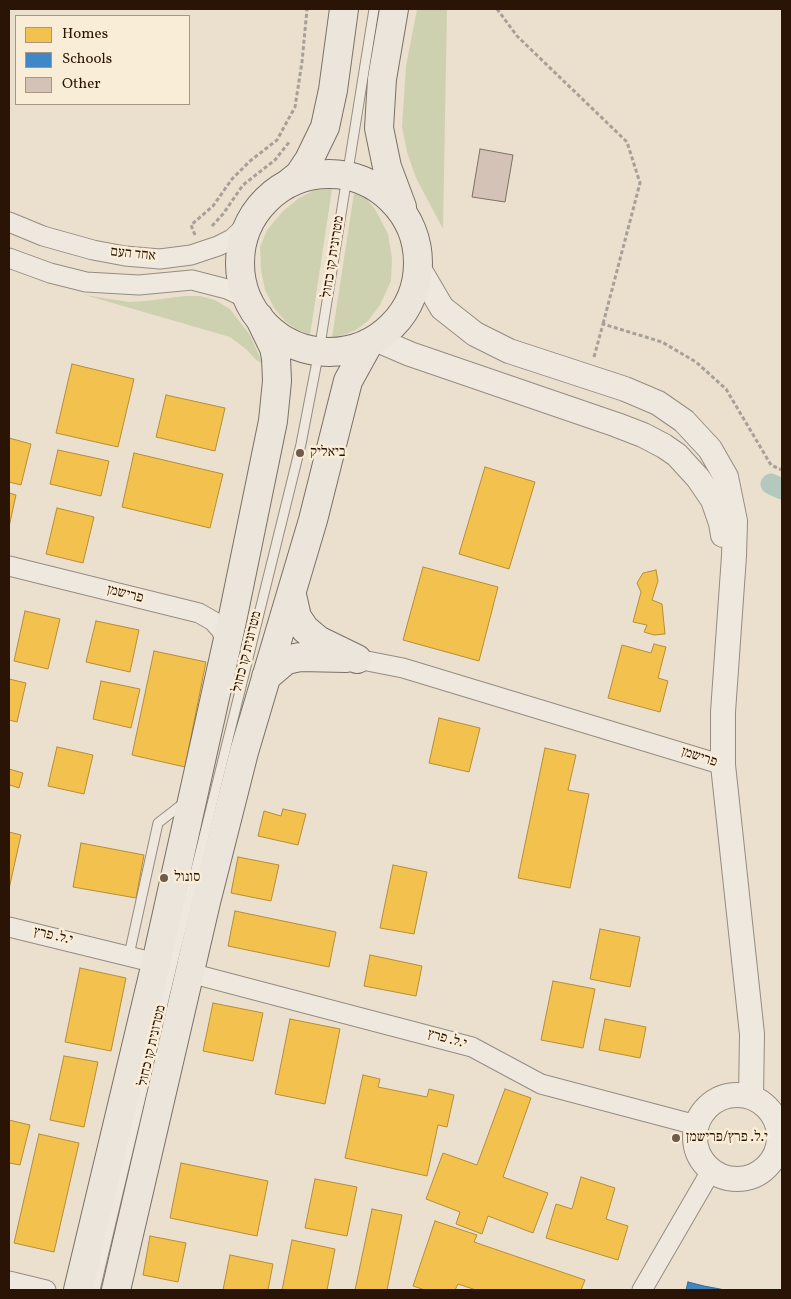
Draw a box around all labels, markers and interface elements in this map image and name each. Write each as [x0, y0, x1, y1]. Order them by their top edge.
legend [15, 15, 190, 105]
text: Homes [62, 24, 108, 45]
text: Schools [62, 49, 112, 70]
text: Other [62, 74, 101, 95]
street label: מטרונית קו כחול [319, 215, 349, 299]
street label: אחד העם [109, 244, 157, 266]
place label: ביאליק [310, 445, 346, 461]
marker: ביאליק [294, 447, 306, 459]
street label: פרישמן [105, 582, 145, 608]
street label: מטרונית קו כחול [230, 610, 266, 694]
street label: פרישמן [679, 744, 719, 772]
place label: סונול [174, 870, 200, 886]
marker: סונול [158, 872, 170, 884]
street label: י.ל. פרץ [32, 924, 74, 950]
street label: מטרונית קו כחול [135, 1004, 171, 1088]
street label: י.ל. פרץ [426, 1027, 468, 1053]
place label: י.ל. פרץ/פרישמן [686, 1130, 768, 1146]
marker: י.ל. פרץ/פרישמן [670, 1132, 682, 1144]

